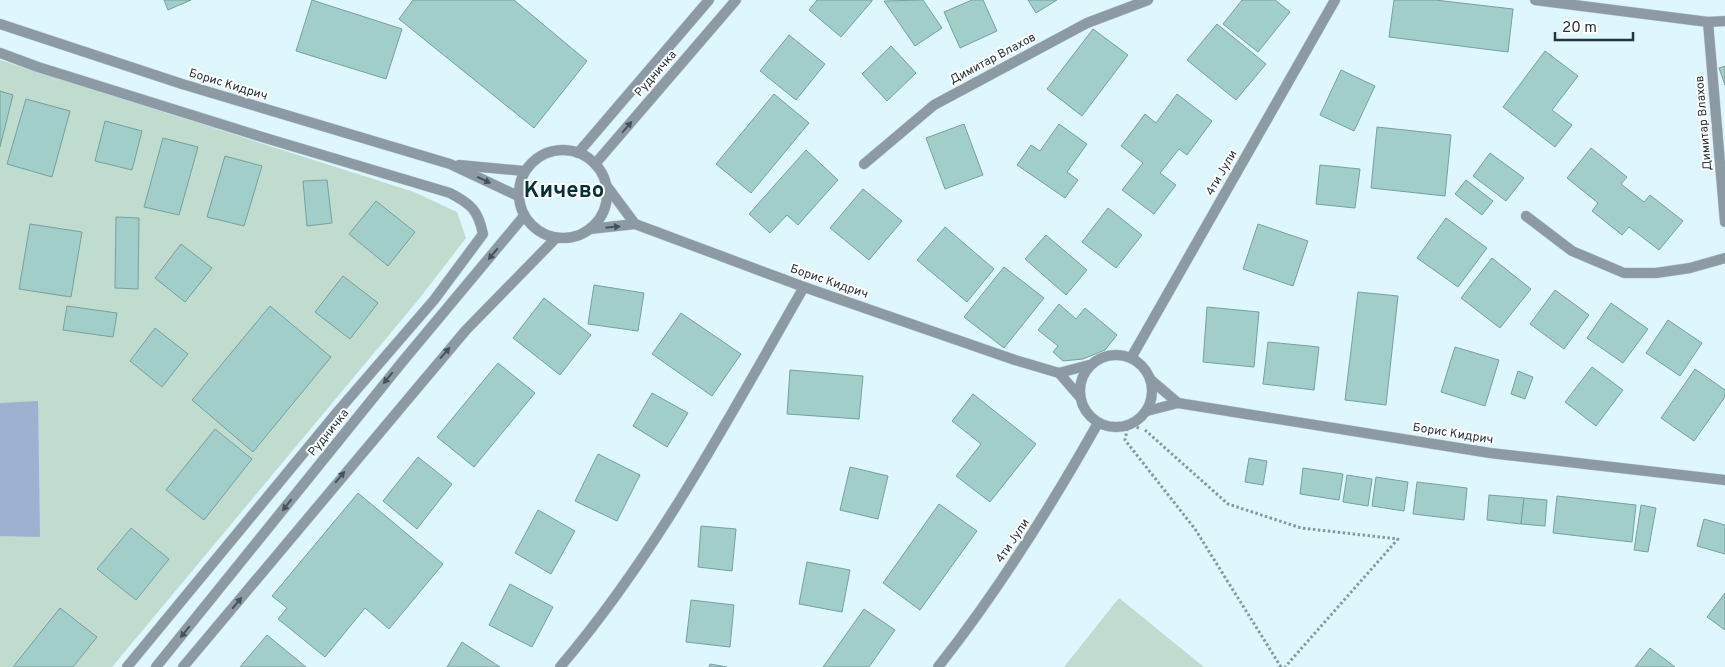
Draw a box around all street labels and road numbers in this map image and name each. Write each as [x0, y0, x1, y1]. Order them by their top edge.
street label: Димитар Влахов [947, 30, 1039, 88]
street label: Рудничка [631, 47, 681, 101]
street label: Борис Кидрич [187, 65, 269, 105]
street label: Димитар Влахов [1692, 75, 1716, 171]
street label: 4ти Јули [1203, 147, 1241, 199]
street label: Борис Кидрич [788, 261, 870, 303]
street label: Рудничка [305, 406, 353, 460]
street label: Борис Кидрич [1412, 420, 1494, 448]
street label: 4ти Јули [992, 516, 1034, 566]

